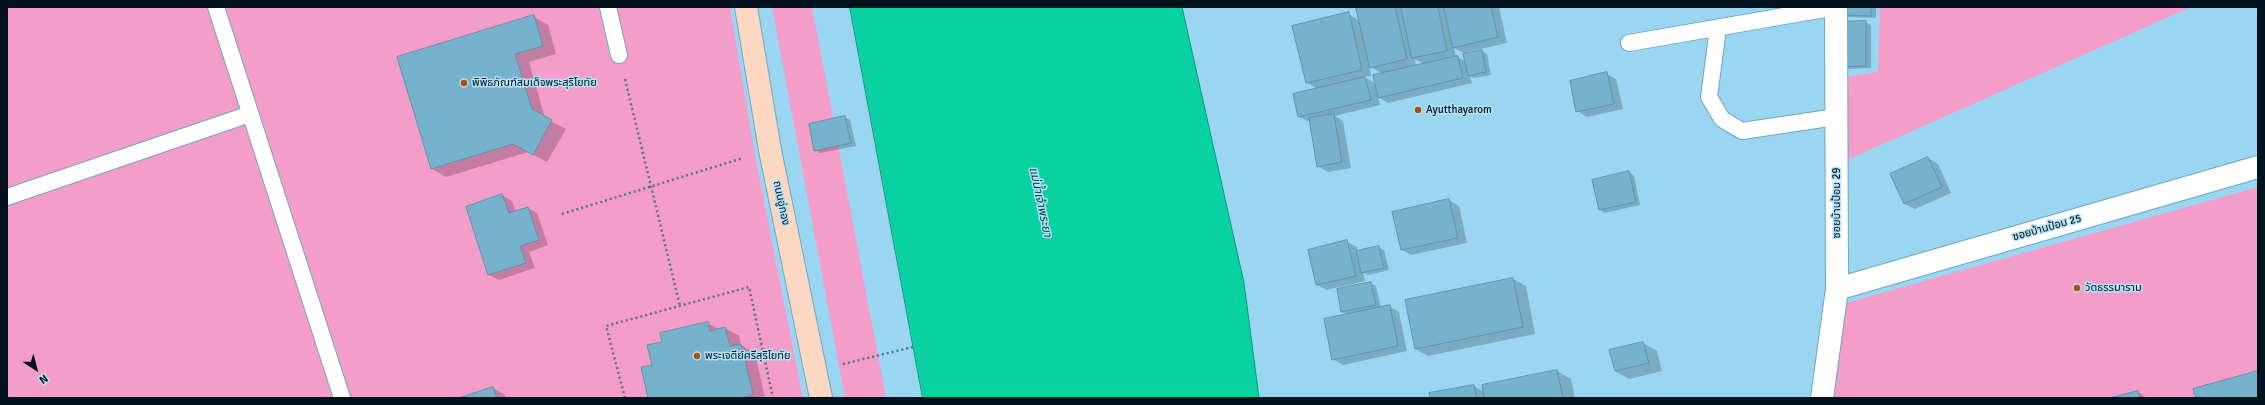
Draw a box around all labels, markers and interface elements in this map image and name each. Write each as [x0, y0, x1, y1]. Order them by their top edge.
place label: พิพิธภัณฑ์สมเด็จพระสุริโยทัย [472, 76, 597, 90]
marker: พิพิธภัณฑ์สมเด็จพระสุริโยทัย [459, 78, 469, 88]
place label: Ayutthayarom [1426, 103, 1492, 117]
marker: Ayutthayarom [1413, 105, 1423, 115]
water label: แม่น้ำเจ้าพระยา [1026, 166, 1054, 238]
street label: ซอยบ้านป้อม 29 [1830, 168, 1844, 238]
street label: ถนนอู่ทอง [770, 179, 792, 227]
street label: ซอยบ้านป้อม 25 [2011, 212, 2083, 244]
place label: วัดธรรมาราม [2085, 281, 2142, 295]
marker: วัดธรรมาราม [2072, 283, 2082, 293]
north arrow [16, 349, 56, 389]
place label: พระเจดีย์ศรีสุริโยทัย [705, 349, 791, 363]
marker: พระเจดีย์ศรีสุริโยทัย [692, 351, 702, 361]
text: N [36, 372, 50, 387]

